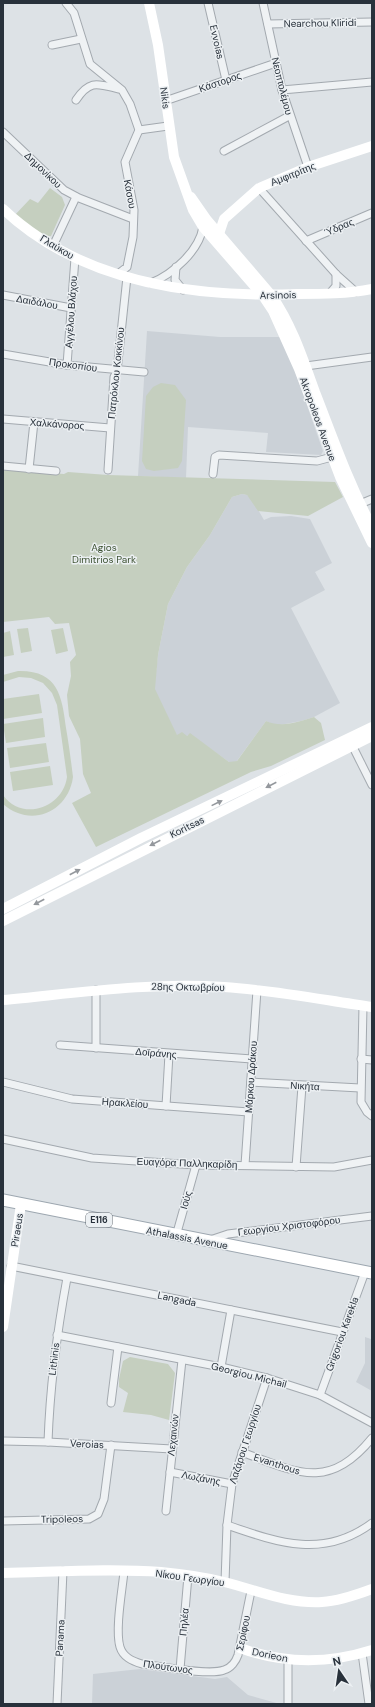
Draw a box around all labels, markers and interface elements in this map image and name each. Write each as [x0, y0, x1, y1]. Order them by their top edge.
street label: Nearchou Kliridi [284, 16, 356, 30]
street label: Evvoias [207, 24, 227, 60]
street label: Νεοπτολέμου [269, 56, 295, 116]
street label: Κάστορος [197, 69, 243, 95]
street label: Nikis [157, 86, 173, 110]
street label: Δημονίκου [22, 149, 64, 191]
street label: Αμφιτρίτης [269, 159, 318, 189]
street label: Κάσου [121, 178, 139, 210]
street label: Ύδρας [322, 215, 356, 239]
street label: Γλαύκου [38, 232, 76, 262]
street label: Αγγέλου Βλάχου [62, 275, 80, 349]
street label: Arsinois [259, 288, 297, 302]
street label: Δαιδάλου [15, 292, 59, 312]
street label: Πατρόκλου Κοκκίνου [105, 327, 127, 419]
street label: Προκοπίου [48, 355, 98, 375]
street label: Akropoleos Avenue [297, 375, 339, 463]
street label: Χαλκάνορος [29, 416, 85, 432]
park label: Agios Dimitrios Park [72, 541, 136, 566]
one-way arrow [266, 782, 277, 788]
one-way arrow [211, 799, 223, 806]
street label: Koritsas [168, 813, 206, 841]
one-way arrow [149, 840, 161, 846]
one-way arrow [69, 869, 81, 875]
one-way arrow [33, 899, 45, 906]
street label: 28ης Οκτωβρίου [151, 980, 225, 994]
street label: Μάρκου Δράκου [242, 1040, 260, 1114]
street label: Δοϊράνης [135, 1045, 177, 1061]
street label: Νικήτα [290, 1079, 320, 1093]
street label: Ηρακλείου [101, 1095, 149, 1111]
street label: Ευαγόρα Παλληκαρίδη [136, 1155, 238, 1171]
street label: Ιούς [177, 1189, 195, 1211]
street label: Piraeus [8, 1212, 26, 1248]
road number: E116 [86, 1213, 112, 1227]
street label: Γεωργίου Χριστοφόρου [237, 1213, 341, 1239]
street label: Athalassis Avenue [145, 1224, 229, 1252]
street label: Langada [156, 1289, 198, 1309]
street label: Grigoriou Karekla [322, 1295, 362, 1373]
street label: Lithinis [46, 1342, 62, 1376]
street label: Georgiou Michail [210, 1359, 288, 1391]
street label: Λαζάρου Γεωργίου [226, 1402, 264, 1486]
street label: Λεχαινών [164, 1413, 182, 1457]
street label: Veroias [70, 1437, 104, 1451]
street label: Evanthous [252, 1450, 302, 1478]
street label: Λωζάνης [180, 1468, 222, 1488]
street label: Tripoleos [41, 1512, 83, 1526]
street label: Νίκου Γεωργίου [155, 1567, 225, 1589]
street label: Πηλέα [176, 1607, 192, 1637]
street label: Σερίφου [233, 1614, 253, 1652]
street label: Panama [53, 1619, 67, 1657]
street label: Dorieon [251, 1645, 289, 1665]
north arrow [319, 1651, 359, 1691]
text: N [331, 1654, 342, 1669]
street label: Πλούτωνος [142, 1657, 194, 1677]

